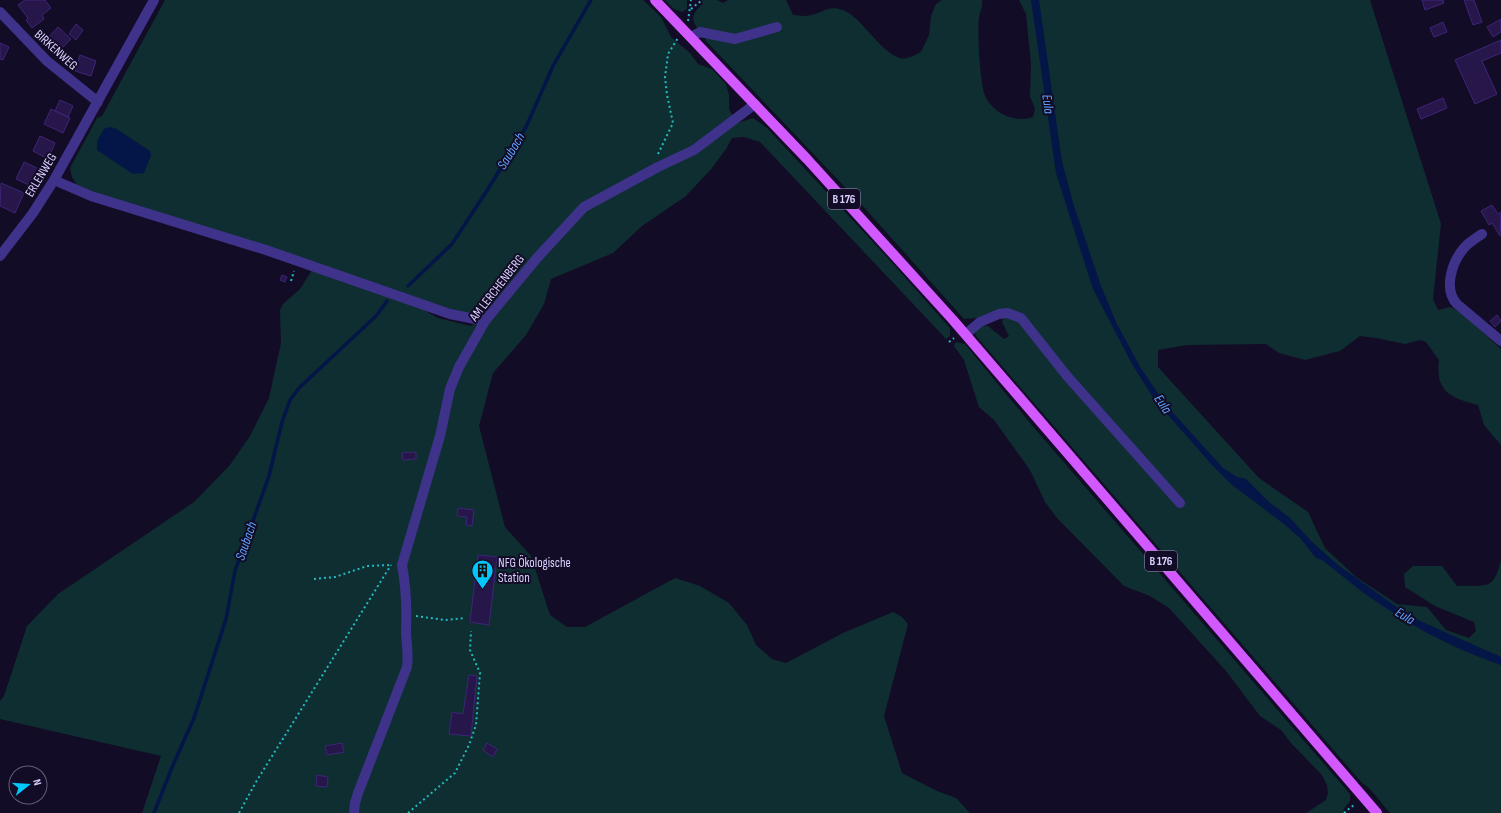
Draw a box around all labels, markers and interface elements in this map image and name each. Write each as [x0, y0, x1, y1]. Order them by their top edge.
street label: BIRKENWEG [31, 27, 81, 73]
water label: Eula [1038, 93, 1058, 115]
water label: Saubach [493, 129, 529, 173]
street label: ERLENWEG [22, 150, 60, 200]
road number: B 176 [828, 189, 860, 209]
street label: AM LERCHENBERG [465, 252, 528, 325]
water label: Eula [1150, 391, 1176, 417]
water label: Saubach [231, 519, 261, 563]
road number: B 176 [1145, 551, 1177, 571]
place label: NFG Ökologische Station [498, 554, 571, 586]
building icon: NFG Ökologische Station [470, 557, 496, 590]
water label: Eula [1392, 604, 1418, 628]
north arrow [8, 765, 48, 805]
text: N [30, 778, 44, 787]

